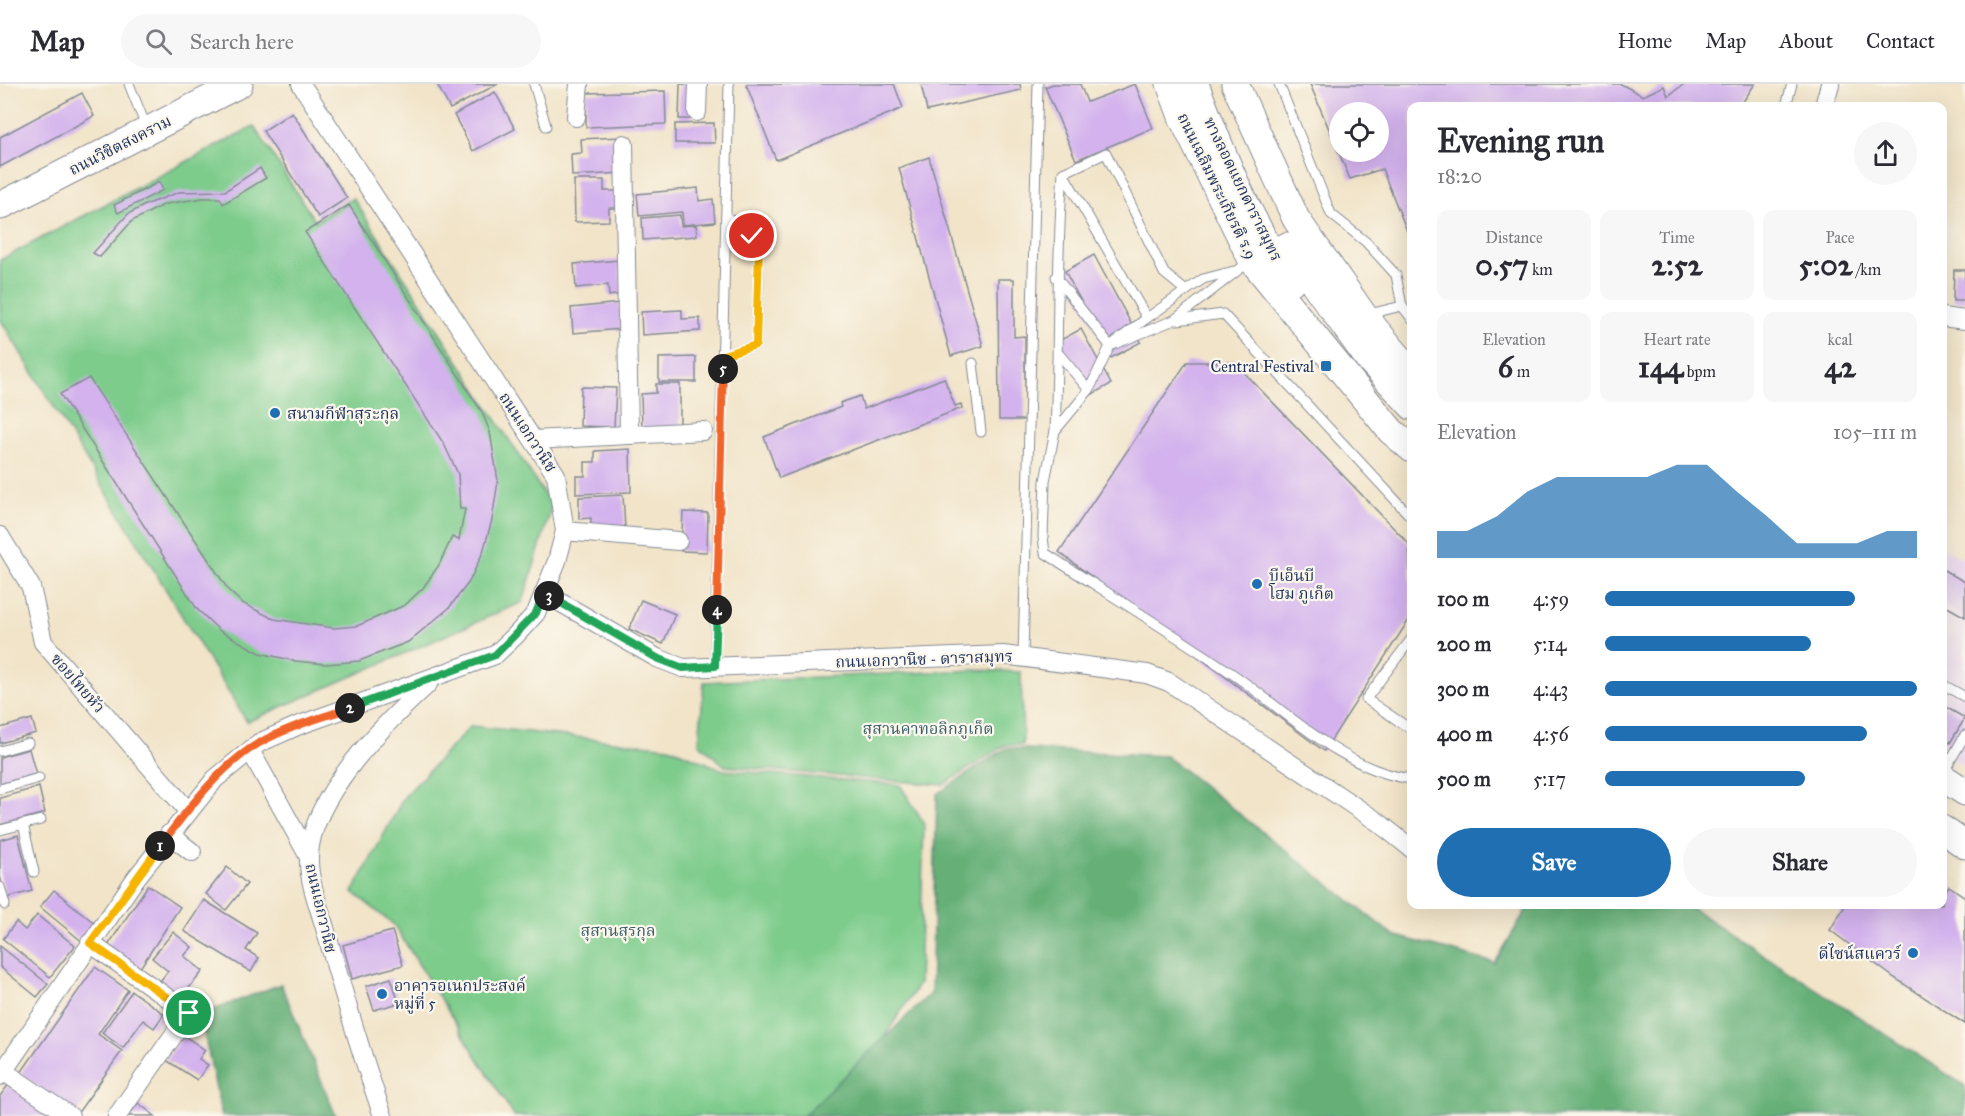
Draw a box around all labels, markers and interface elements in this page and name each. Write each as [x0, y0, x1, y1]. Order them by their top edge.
search box [121, 14, 541, 68]
text: Map [30, 24, 85, 59]
icon: search [142, 25, 175, 58]
text: Search here [190, 28, 294, 55]
text: Home [1617, 28, 1672, 54]
text: Map [1705, 28, 1746, 54]
text: About [1779, 28, 1833, 54]
text: Contact [1866, 28, 1935, 54]
map controls [1329, 102, 1389, 162]
button: locate [1329, 102, 1389, 162]
street label: ถนนเฉลิมพระเกียรติ ร.9 [1173, 110, 1261, 262]
street label: ถนนวิชิตสงคราม [66, 111, 174, 179]
street label: ทางลอดแยกดาราสมุทร [1198, 114, 1286, 265]
text: Evening run [1437, 121, 1604, 161]
button: share [1854, 122, 1917, 185]
text: 18:20 [1437, 164, 1482, 188]
pin [726, 210, 777, 261]
icon: check [735, 219, 768, 252]
text: Distance [1485, 228, 1543, 247]
text: Time [1659, 228, 1695, 247]
text: Pace [1825, 228, 1855, 247]
text: 0.57 [1475, 247, 1528, 283]
text: 2:52 [1651, 247, 1703, 283]
text: 5:02 [1799, 247, 1853, 283]
text: km [1528, 260, 1553, 279]
text: /km [1853, 260, 1881, 279]
text: Elevation [1482, 330, 1546, 349]
text: Heart rate [1643, 330, 1711, 349]
text: kcal [1827, 330, 1853, 349]
text: 6 [1498, 349, 1513, 385]
text: 144 [1638, 349, 1683, 385]
text: 42 [1824, 349, 1856, 385]
pin: 5 [708, 354, 738, 384]
place label: Central Festival [1210, 357, 1315, 376]
text: 5 [719, 359, 727, 378]
marker: Central Festival [1319, 359, 1333, 373]
text: m [1513, 362, 1530, 381]
text: bpm [1683, 362, 1716, 381]
street label: ถนนเอกวานิช [495, 388, 561, 476]
place label: สนามกีฬาสุระกุล [287, 404, 399, 425]
marker: สนามกีฬาสุระกุล [268, 406, 282, 420]
text: Elevation [1437, 420, 1516, 444]
text: 105–111 m [1833, 420, 1917, 444]
place label: บีเอ็นบี โฮม ภูเก็ต [1268, 566, 1334, 604]
marker: บีเอ็นบี โฮม ภูเก็ต [1250, 577, 1264, 591]
pin: 3 [534, 581, 564, 611]
text: 3 [546, 586, 552, 605]
text: 100 m [1437, 587, 1489, 611]
text: 4:59 [1533, 587, 1569, 611]
pin: 4 [702, 595, 732, 625]
text: 4 [713, 600, 721, 619]
text: 200 m [1437, 632, 1491, 656]
text: 5:14 [1533, 632, 1566, 656]
street label: ถนนเอกวานิช - ดาราสมุทร [835, 646, 1013, 674]
street label: ซอยไทยหัว [47, 649, 110, 717]
text: 300 m [1437, 677, 1489, 701]
text: 4:43 [1533, 677, 1568, 701]
pin: 2 [335, 693, 365, 723]
text: 2 [346, 698, 354, 717]
park label: สุสานคาทอลิกภูเก็ต [863, 719, 993, 740]
text: 400 m [1437, 722, 1493, 746]
text: 4:56 [1533, 722, 1569, 746]
text: 500 m [1437, 767, 1491, 791]
text: 5:17 [1533, 767, 1566, 791]
button: Save [1437, 828, 1671, 897]
button: Share [1683, 828, 1917, 897]
pin: 1 [145, 831, 175, 861]
text: 1 [157, 836, 163, 855]
street label: ถนนเอกวานิช [301, 861, 341, 955]
park label: สุสานสุรกุล [580, 921, 656, 942]
place label: ดีไซน์สแควร์ [1818, 943, 1902, 963]
marker: ดีไซน์สแควร์ [1906, 946, 1920, 960]
place label: อาคารอเนกประสงค์ หมู่ที่ 5 [394, 976, 526, 1014]
pin [163, 987, 214, 1038]
marker: อาคารอเนกประสงค์ หมู่ที่ 5 [375, 987, 389, 1001]
icon: arrive [172, 996, 205, 1029]

